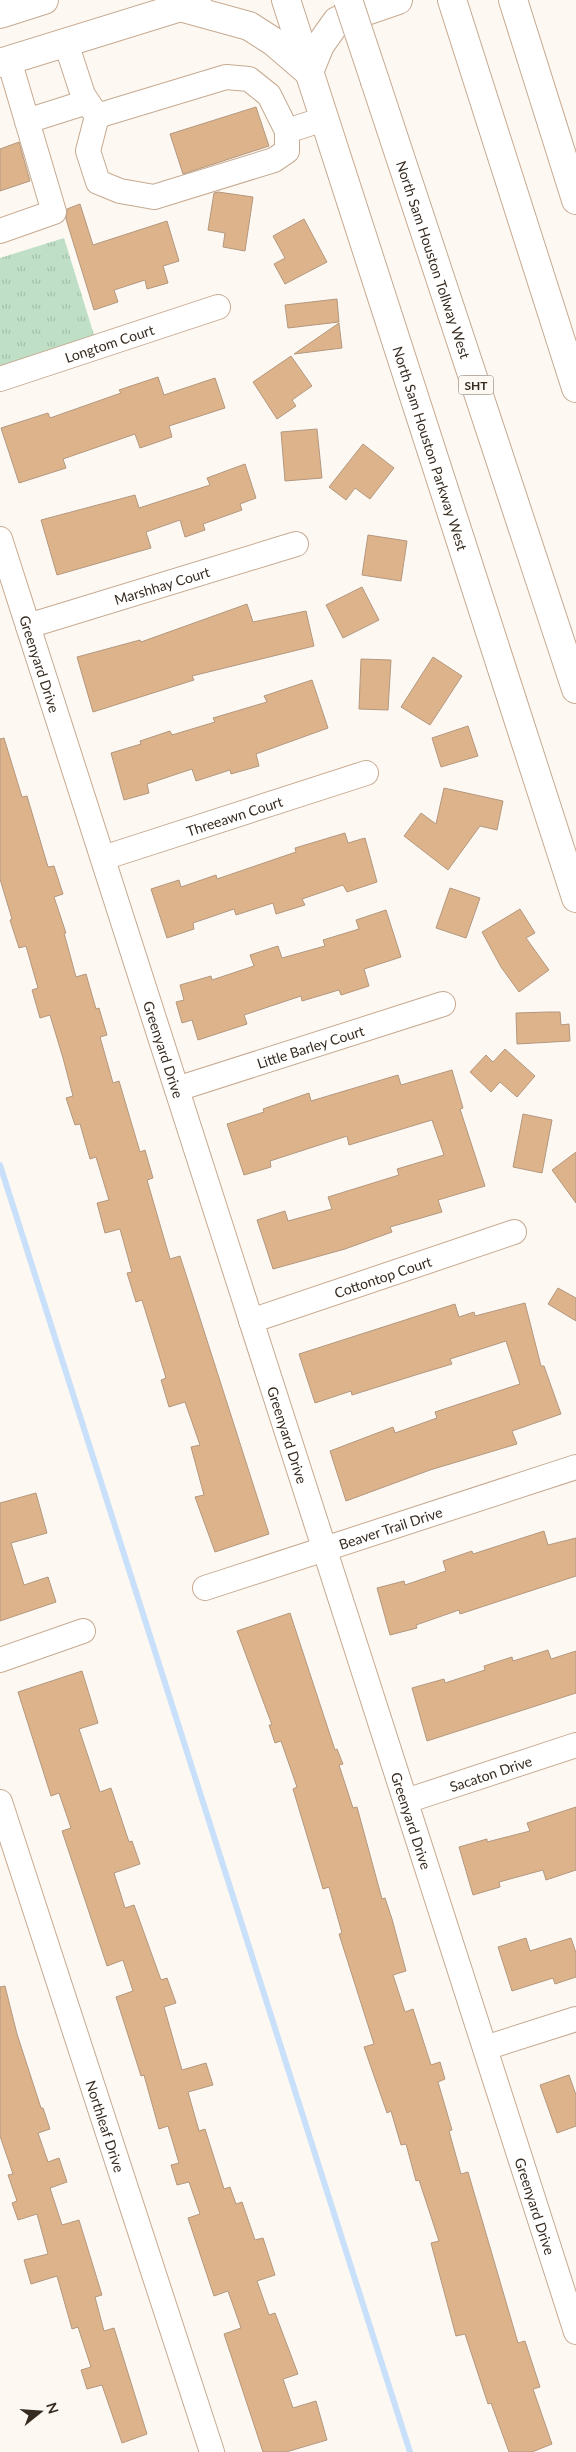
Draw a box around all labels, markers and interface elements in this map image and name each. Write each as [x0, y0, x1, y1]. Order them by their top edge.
street label: North Sam Houston Tollway West [393, 158, 475, 361]
street label: Longtom Court [62, 320, 156, 366]
street label: North Sam Houston Parkway West [390, 344, 472, 553]
road number: SHT [458, 376, 494, 394]
street label: Marshhay Court [112, 562, 212, 608]
street label: Greenyard Drive [17, 613, 64, 714]
street label: Threeawn Court [184, 792, 285, 839]
street label: Greenyard Drive [140, 999, 187, 1100]
street label: Little Barley Court [255, 1021, 366, 1071]
street label: Cottontop Court [332, 1252, 434, 1301]
street label: Greenyard Drive [264, 1384, 311, 1486]
street label: Beaver Trail Drive [336, 1503, 444, 1552]
street label: Sacaton Drive [447, 1752, 534, 1795]
street label: Greenyard Drive [388, 1770, 435, 1871]
street label: Northleaf Drive [83, 2078, 129, 2174]
street label: Greenyard Drive [512, 2155, 559, 2257]
north arrow [15, 2387, 65, 2437]
text: N [43, 2400, 63, 2416]

